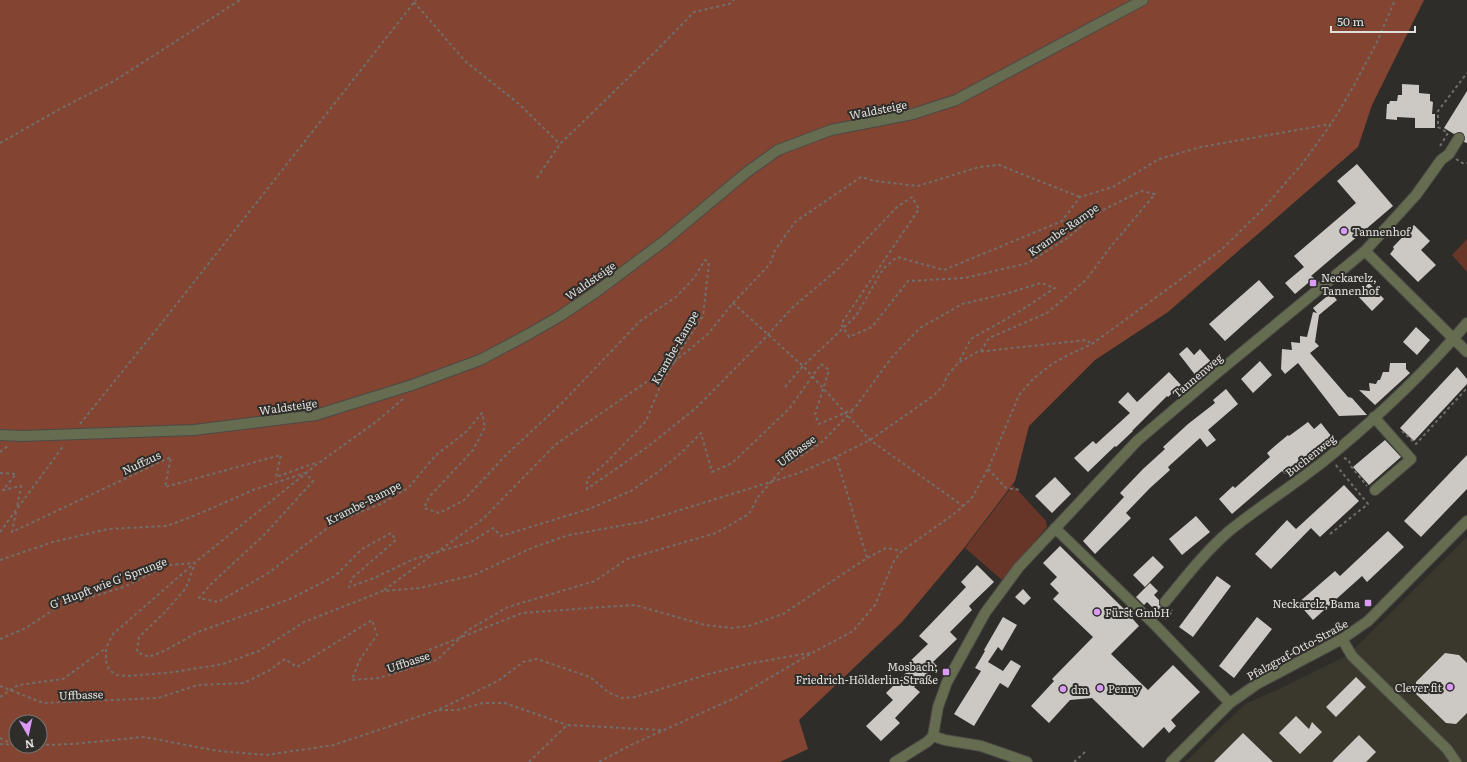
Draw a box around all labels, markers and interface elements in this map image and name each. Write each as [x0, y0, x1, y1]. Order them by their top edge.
scale bar [1331, 8, 1415, 34]
text: 50 m [1337, 12, 1364, 30]
street label: Waldsteige [848, 96, 908, 122]
street label: Krambe-Rampe [1025, 199, 1102, 259]
place label: Tannenhof [1352, 223, 1411, 239]
marker: Tannenhof [1339, 226, 1349, 236]
street label: Waldsteige [562, 257, 619, 303]
place label: Neckarelz, Tannenhof [1321, 269, 1380, 298]
marker: Neckarelz, Tannenhof [1308, 278, 1318, 288]
street label: Krambe-Rampe [646, 307, 702, 387]
street label: Tannenweg [1168, 349, 1226, 401]
street label: Waldsteige [258, 394, 318, 418]
street label: Uffbasse [773, 430, 819, 470]
street label: Buchenweg [1281, 430, 1339, 480]
street label: Nuffzus [119, 446, 163, 478]
street label: Krambe-Rampe [323, 476, 404, 528]
street label: G' Hupft wie G' Sprunge [47, 552, 169, 612]
place label: Neckarelz, Bama [1273, 595, 1360, 611]
marker: Neckarelz, Bama [1363, 598, 1373, 608]
place label: Fürst GmbH [1105, 604, 1170, 620]
marker: Fürst GmbH [1092, 607, 1102, 617]
street label: Pfalzgraf-Otto-Straße [1244, 614, 1351, 683]
street label: Uffbasse [384, 646, 432, 676]
place label: Mosbach, Friedrich-Hölderlin-Straße [795, 658, 938, 687]
marker: Mosbach, Friedrich-Hölderlin-Straße [941, 667, 951, 677]
place label: Clever fit [1395, 679, 1443, 695]
place label: Penny [1108, 680, 1141, 696]
place label: dm [1071, 681, 1089, 697]
marker: Clever fit [1445, 682, 1455, 692]
marker: Penny [1095, 683, 1105, 693]
marker: dm [1058, 684, 1068, 694]
street label: Uffbasse [58, 685, 104, 703]
north arrow [8, 714, 48, 754]
text: N [24, 736, 36, 753]

